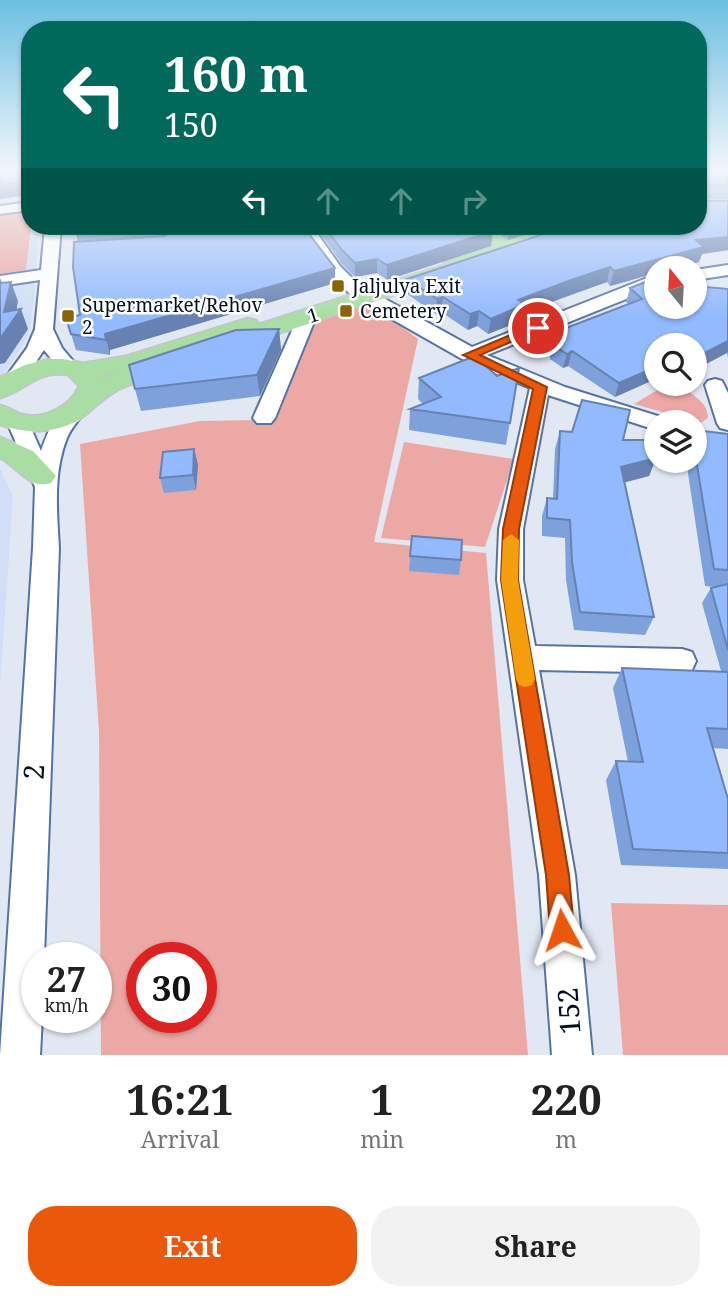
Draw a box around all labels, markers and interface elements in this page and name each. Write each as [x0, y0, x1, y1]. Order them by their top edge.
text: 160 m [164, 40, 308, 106]
icon: left [49, 49, 140, 140]
text: 150 [164, 103, 218, 146]
icon: left [236, 182, 274, 220]
icon: ahead [309, 182, 347, 220]
icon: ahead [382, 182, 420, 220]
icon: right [455, 182, 493, 220]
north arrow [644, 256, 707, 318]
map controls [644, 256, 707, 473]
place label: Jaljulya Exit [351, 273, 461, 299]
marker: Jaljulya Exit [330, 278, 346, 294]
place label: Supermarket/Rehov 2 [82, 292, 263, 340]
place label: Cemetery [360, 298, 447, 324]
pin [508, 298, 568, 358]
street label: 1 [304, 301, 322, 329]
marker: Cemetery [338, 303, 354, 319]
marker: Supermarket/Rehov 2 [60, 308, 76, 324]
icon: arrive [519, 309, 557, 347]
button: search [644, 333, 707, 396]
button: layers [644, 410, 707, 473]
street label: 2 [14, 763, 52, 781]
position arrow [525, 893, 599, 967]
speed limit sign: 30 [126, 942, 217, 1033]
text: 27 [47, 955, 86, 1002]
street label: 152 [547, 986, 589, 1036]
text: km/h [44, 993, 89, 1017]
text: 16:21 [126, 1070, 234, 1127]
text: 1 [370, 1070, 394, 1127]
text: 220 [530, 1070, 602, 1127]
text: Arrival [141, 1123, 219, 1155]
text: min [360, 1123, 404, 1155]
text: m [555, 1123, 577, 1155]
button: Exit [28, 1206, 357, 1286]
button: Share [371, 1206, 700, 1286]

